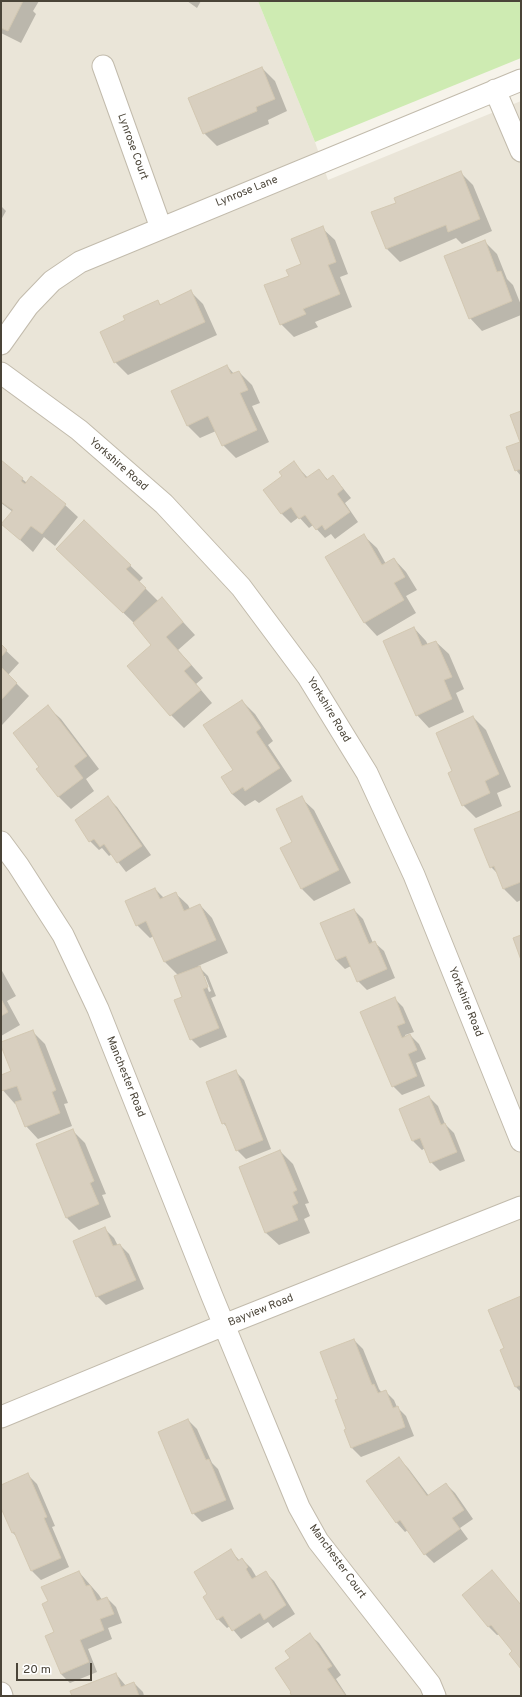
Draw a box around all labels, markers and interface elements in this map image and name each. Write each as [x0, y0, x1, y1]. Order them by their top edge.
street label: Lynrose Court [114, 112, 150, 182]
street label: Lynrose Lane [214, 174, 280, 210]
street label: Yorkshire Road [86, 436, 150, 494]
street label: Yorkshire Road [303, 675, 353, 745]
street label: Yorkshire Road [445, 965, 485, 1039]
street label: Manchester Road [103, 1035, 147, 1119]
street label: Bayview Road [226, 1292, 296, 1330]
street label: Manchester Court [306, 1522, 368, 1602]
scale bar [18, 1655, 94, 1681]
text: 20 m [23, 1662, 51, 1678]

